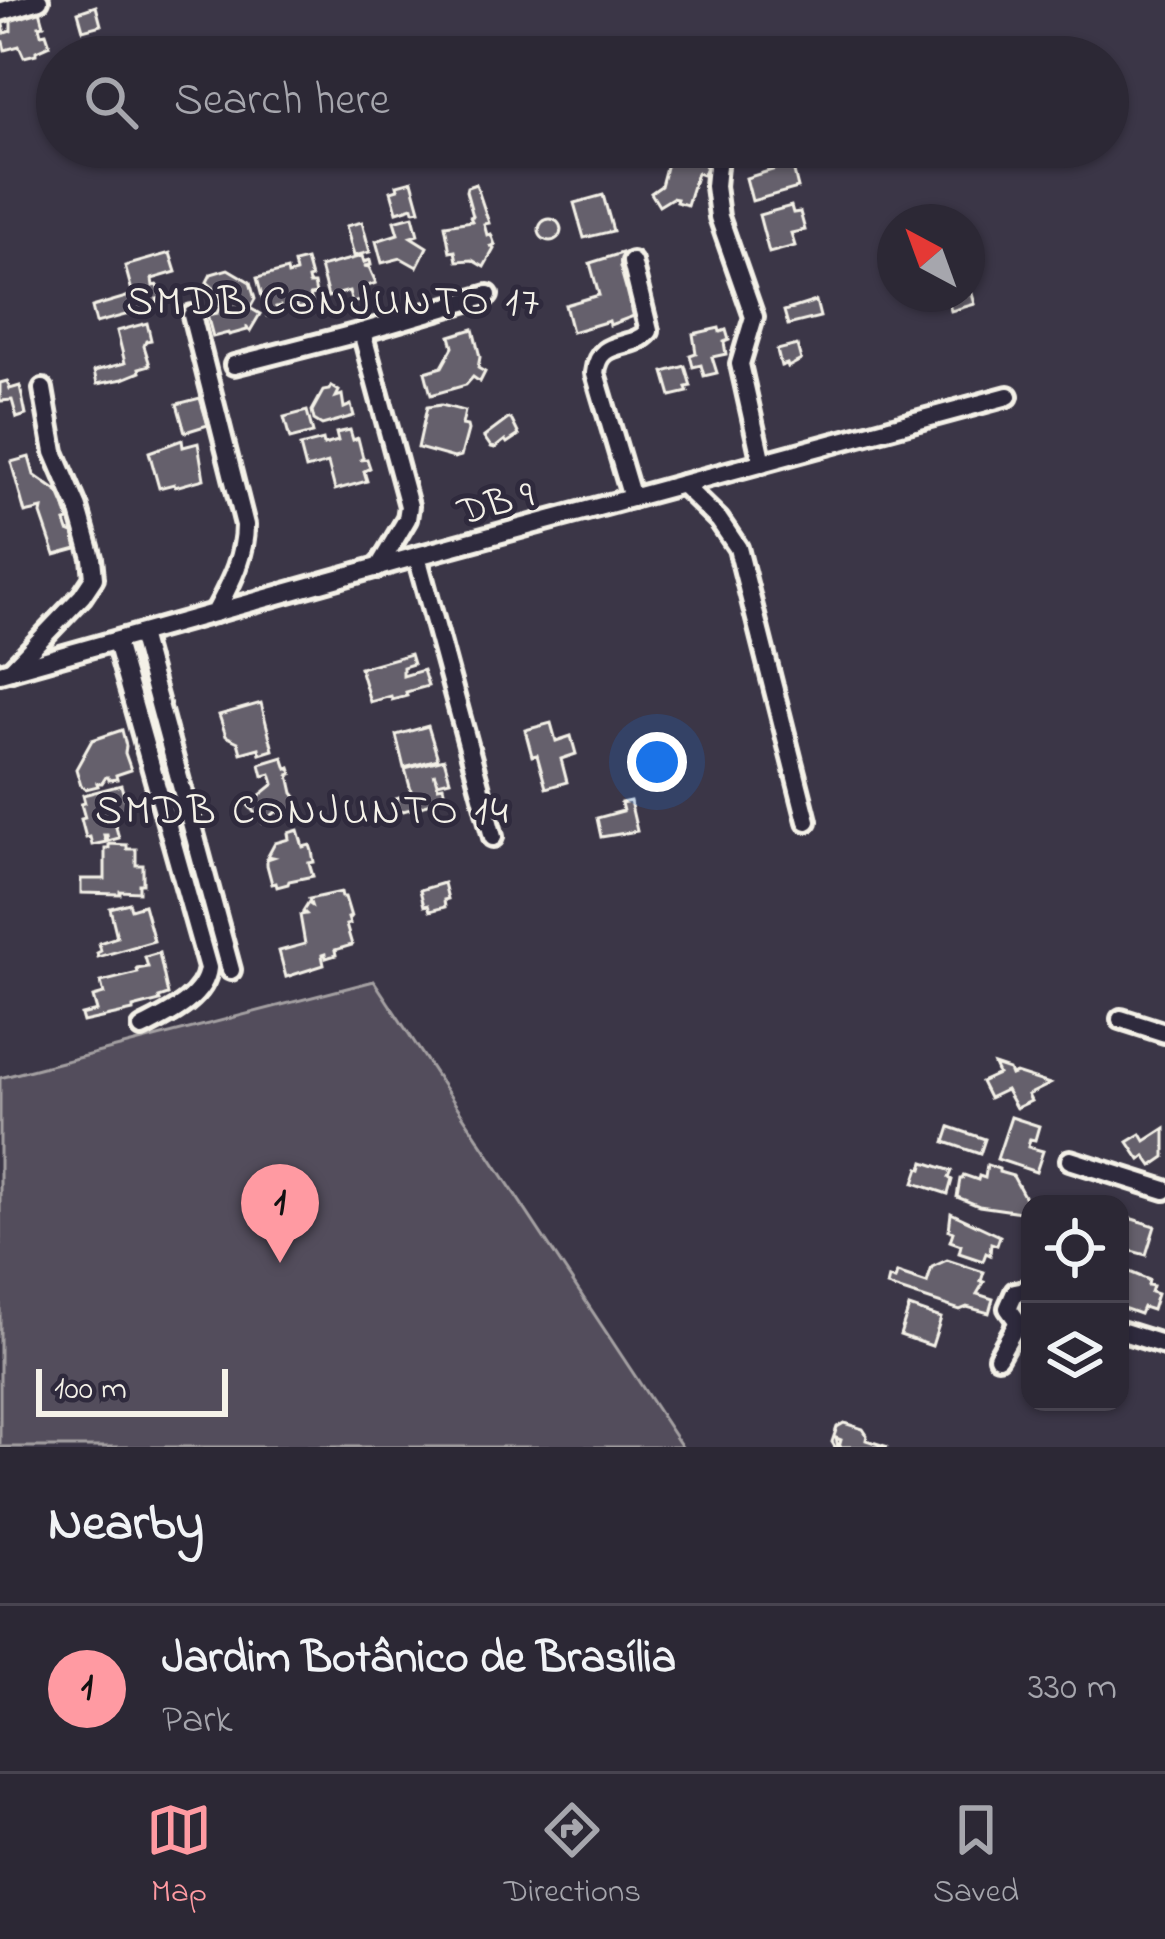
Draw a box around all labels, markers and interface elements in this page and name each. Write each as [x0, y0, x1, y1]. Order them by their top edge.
search box [36, 36, 1129, 168]
icon: search [78, 69, 144, 135]
text: Search here [174, 69, 390, 135]
north arrow [877, 204, 985, 312]
district label: SMDB CONJUNTO 17 [126, 273, 542, 334]
street label: DB 9 [451, 468, 541, 543]
your location [627, 732, 687, 792]
district label: SMDB CONJUNTO 14 [95, 782, 511, 843]
pin: 1 [241, 1164, 319, 1263]
map controls [1021, 1195, 1129, 1411]
button: locate [1021, 1195, 1129, 1303]
button: layers [1021, 1303, 1129, 1411]
scale bar [36, 1363, 228, 1416]
text: 100 m [54, 1366, 127, 1414]
text: Nearby [48, 1488, 204, 1563]
text: Jardim Botânico de Brasília [162, 1627, 676, 1693]
text: 1 [81, 1660, 93, 1717]
text: 330 m [1028, 1660, 1117, 1717]
text: Park [162, 1693, 232, 1750]
tab: Map [146, 1797, 212, 1917]
tab: Directions [504, 1797, 641, 1917]
tab: Saved [933, 1797, 1019, 1917]

